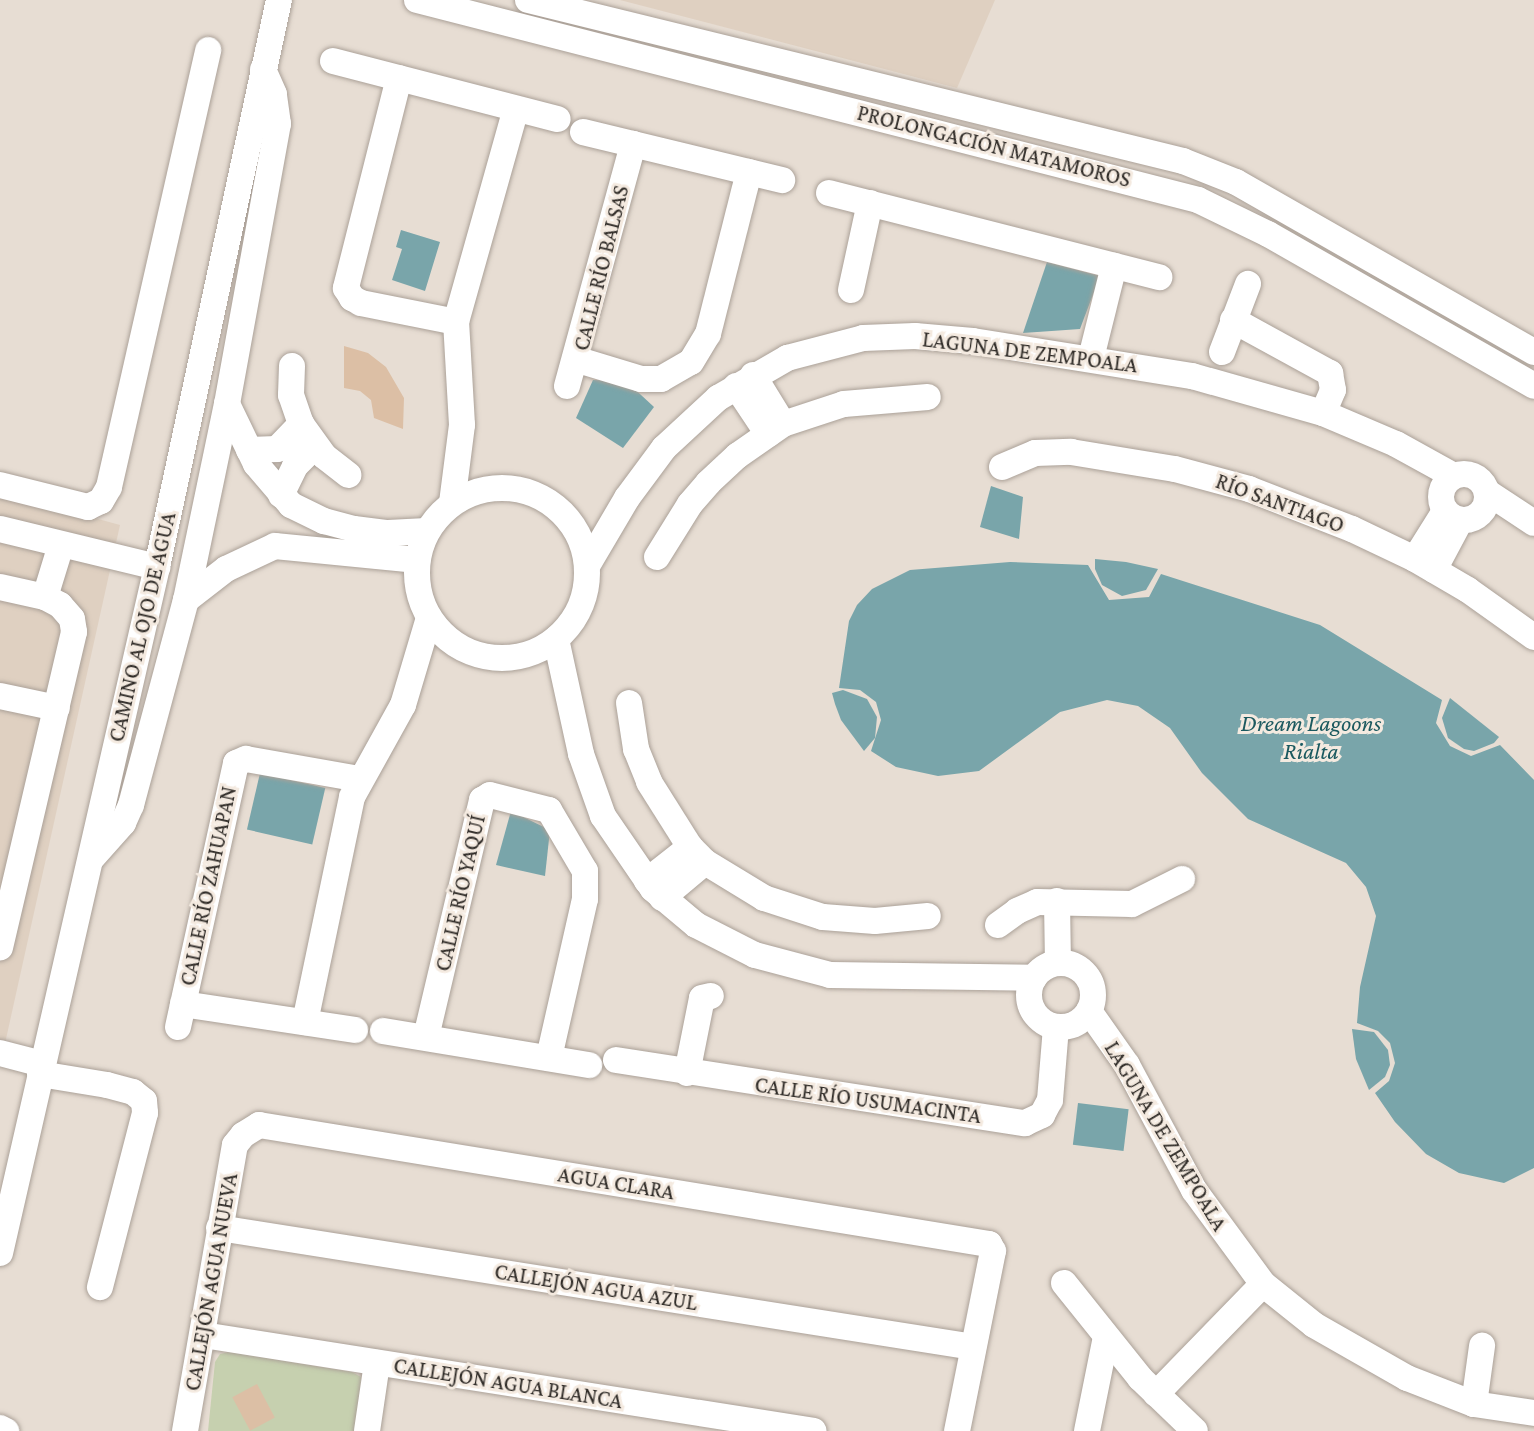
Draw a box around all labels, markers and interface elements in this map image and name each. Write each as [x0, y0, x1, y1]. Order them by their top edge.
street label: PROLONGACIÓN MATAMOROS [855, 99, 1133, 193]
street label: CALLE RÍO BALSAS [568, 183, 634, 353]
street label: LAGUNA DE ZEMPOALA [921, 326, 1139, 378]
street label: RÍO SANTIAGO [1212, 468, 1348, 538]
street label: CAMINO AL OJO DE AGUA [103, 510, 181, 744]
water label: Dream Lagoons Rialta [1241, 709, 1381, 765]
street label: CALLE RÍO ZAHUAPAN [174, 784, 242, 988]
street label: CALLE RÍO YAQUÍ [429, 812, 491, 974]
street label: LAGUNA DE ZEMPOALA [1099, 1036, 1233, 1236]
street label: CALLE RÍO USUMACINTA [753, 1071, 983, 1129]
street label: AGUA CLARA [556, 1161, 676, 1205]
street label: CALLEJÓN AGUA NUEVA [179, 1171, 243, 1393]
street label: CALLEJÓN AGUA AZUL [493, 1258, 699, 1316]
street label: CALLEJÓN AGUA BLANCA [392, 1352, 624, 1414]

